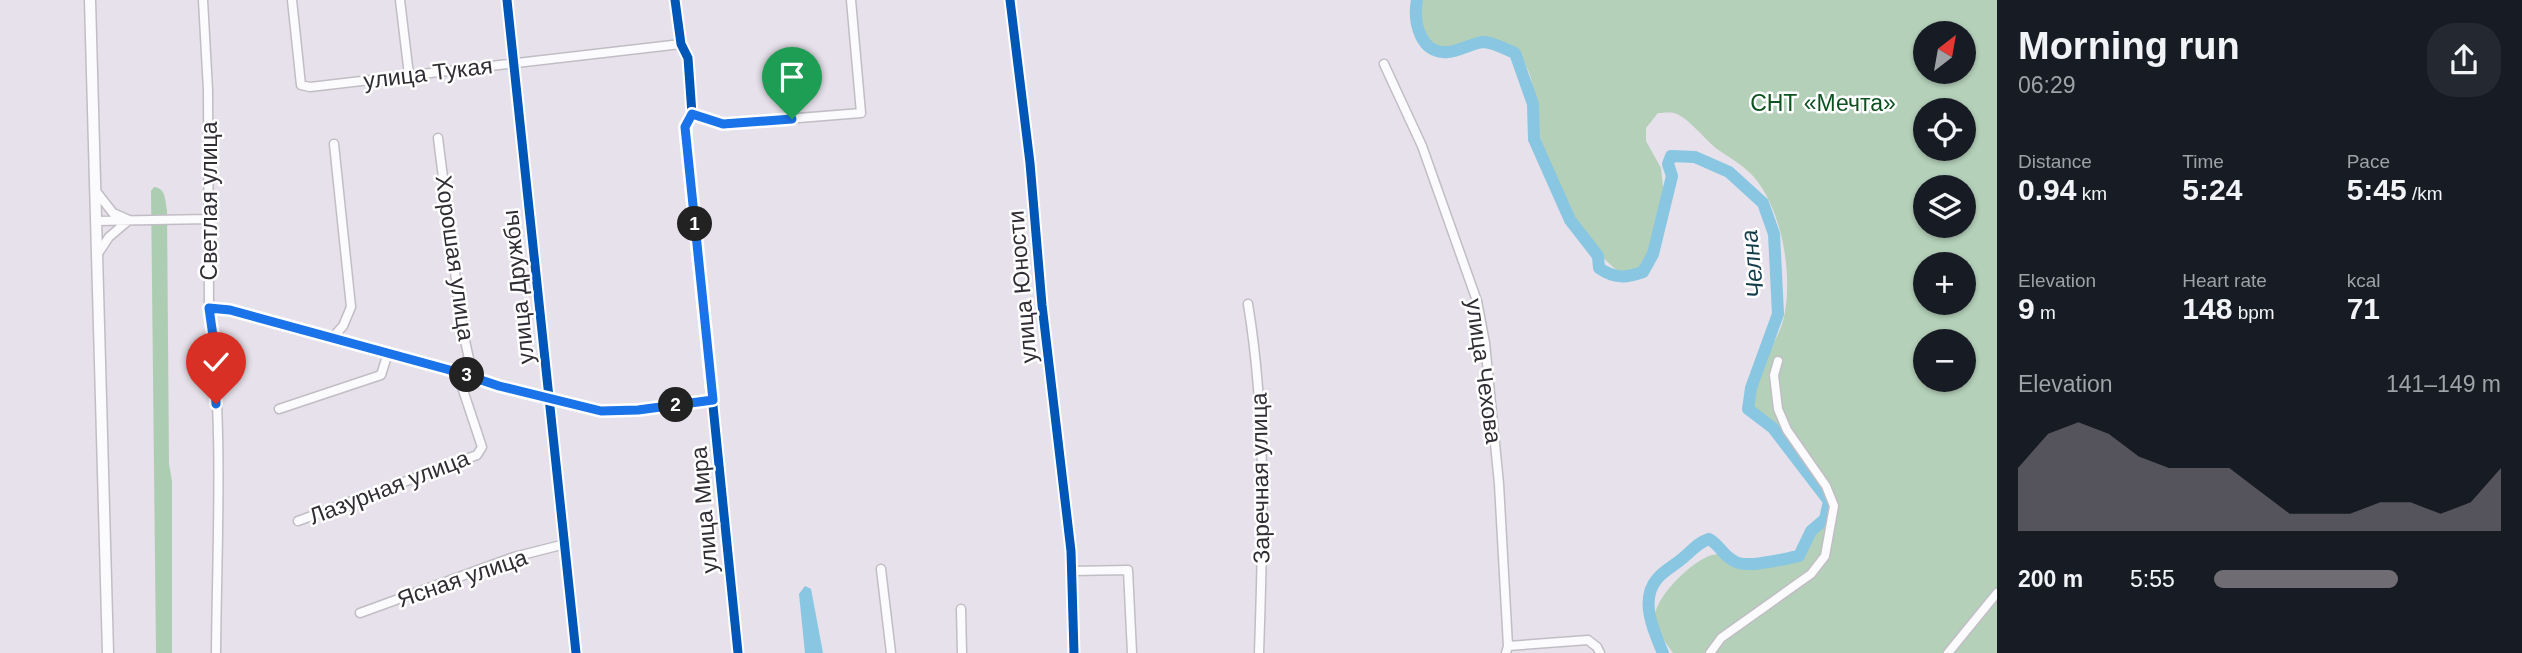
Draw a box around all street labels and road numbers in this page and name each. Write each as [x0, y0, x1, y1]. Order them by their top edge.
street label: улица Тукая [362, 52, 494, 94]
street label: Светлая улица [196, 121, 222, 280]
street label: Хорошая улица [431, 174, 480, 343]
street label: улица Дружбы [497, 209, 539, 365]
street label: улица Юности [1002, 210, 1042, 364]
street label: улица Чехова [1461, 297, 1507, 445]
street label: Заречная улица [1246, 392, 1274, 564]
street label: Лазурная улица [305, 444, 473, 530]
street label: улица Мира [685, 445, 722, 575]
street label: Ясная улица [394, 544, 531, 612]

